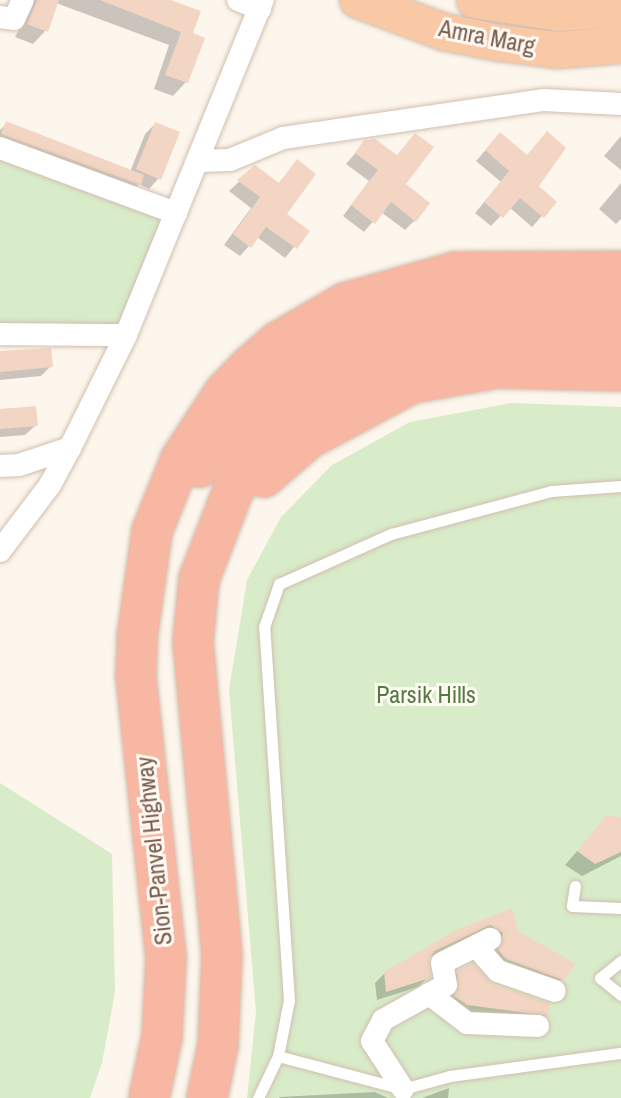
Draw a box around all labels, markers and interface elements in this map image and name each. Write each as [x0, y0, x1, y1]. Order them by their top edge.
street label: Amra Marg [436, 14, 538, 60]
park label: Parsik Hills [376, 681, 476, 709]
street label: Sion-Panvel Highway [130, 755, 178, 947]

